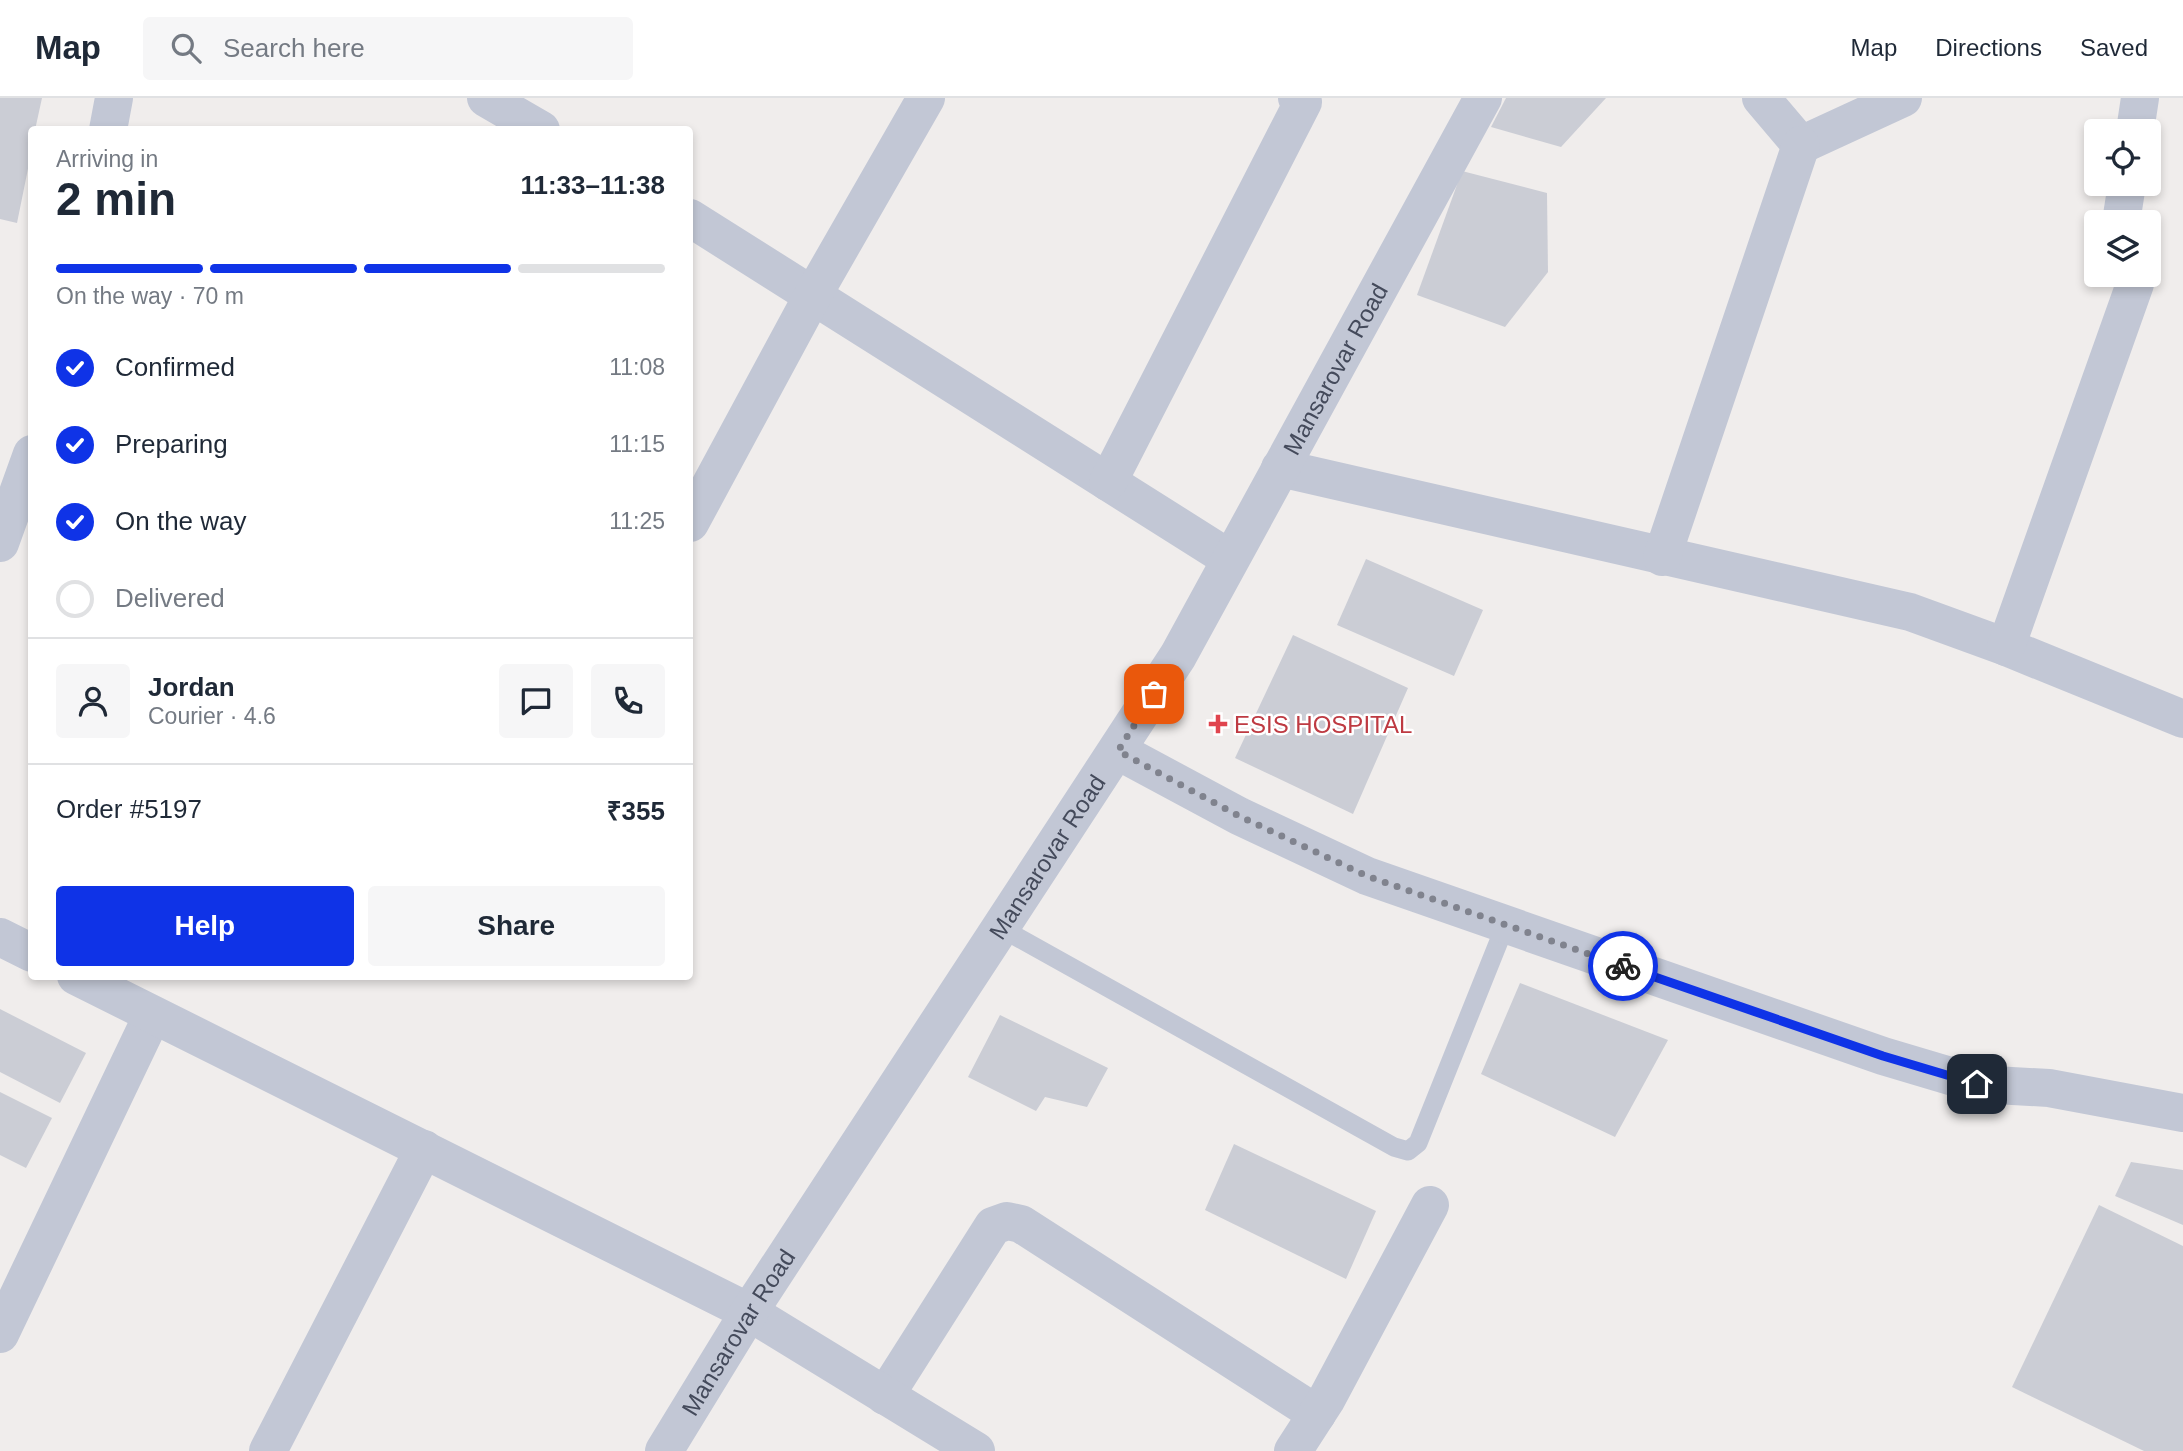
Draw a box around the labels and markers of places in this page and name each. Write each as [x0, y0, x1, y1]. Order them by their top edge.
pin [1124, 664, 1184, 724]
place label: ESIS HOSPITAL [1234, 711, 1412, 738]
marker: ESIS HOSPITAL [1208, 714, 1228, 734]
pin [1947, 1054, 2007, 1114]

